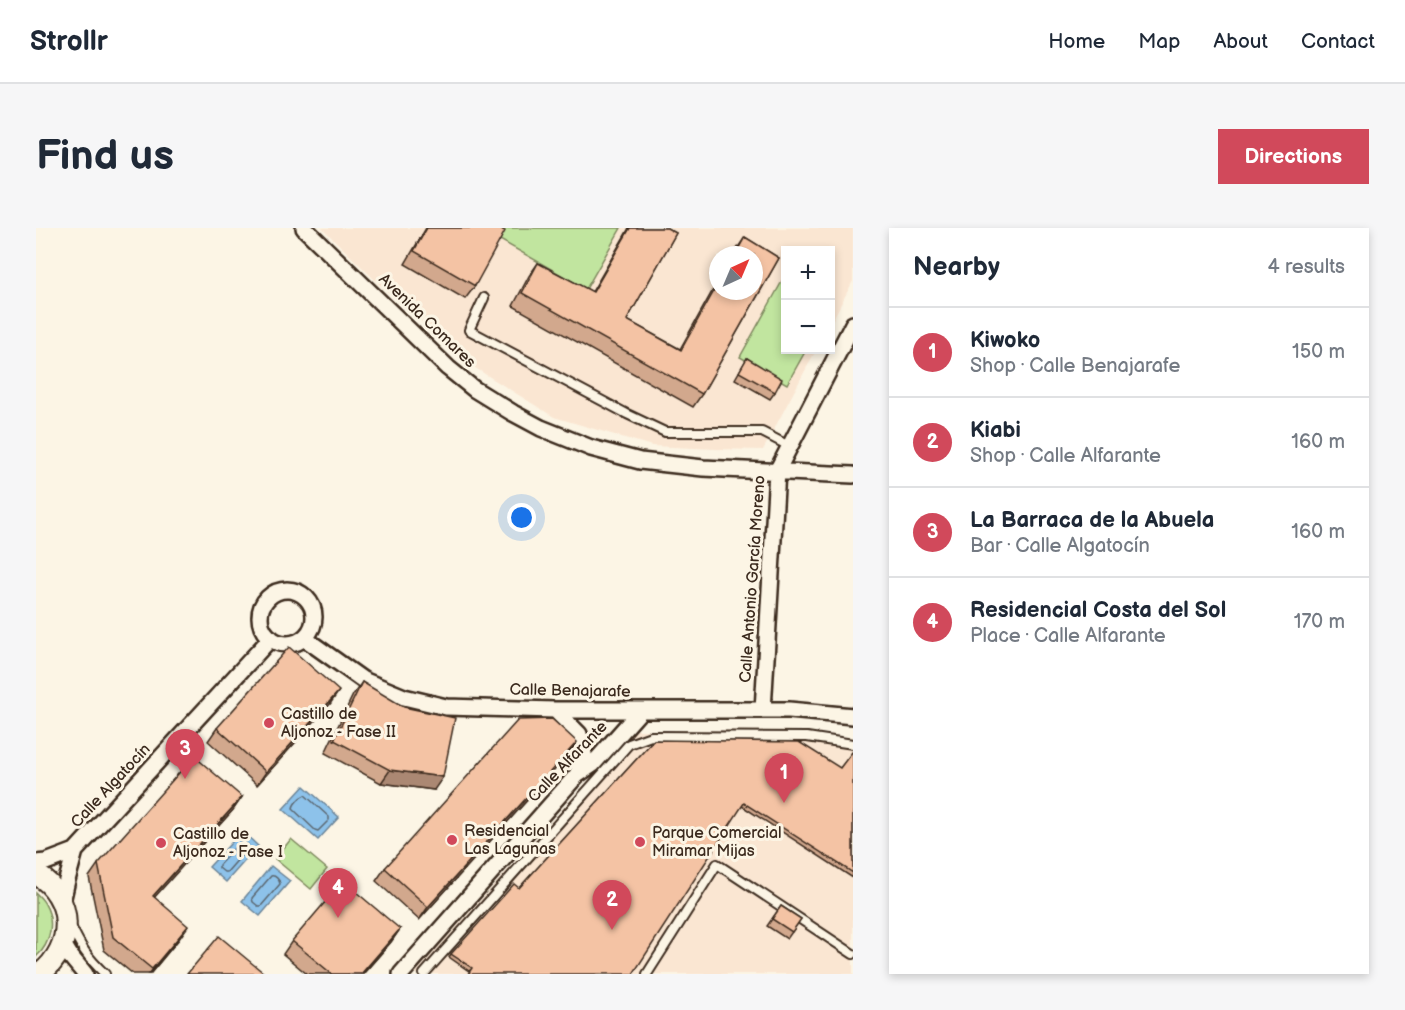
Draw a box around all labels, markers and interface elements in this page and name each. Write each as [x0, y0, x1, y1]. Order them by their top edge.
text: Strollr [30, 25, 108, 58]
text: Home [1048, 29, 1105, 54]
text: Map [1138, 29, 1180, 54]
text: About [1213, 29, 1268, 54]
text: Contact [1301, 29, 1375, 54]
button: Directions [1218, 129, 1369, 184]
text: Find us [36, 131, 174, 182]
north arrow [709, 246, 763, 300]
map controls [781, 246, 835, 354]
button: + [781, 246, 835, 300]
text: Nearby [913, 252, 1000, 283]
text: 4 results [1267, 255, 1345, 279]
street label: Avenida Comares [375, 270, 479, 372]
button: − [781, 300, 835, 354]
text: Kiwoko [970, 327, 1040, 354]
text: 1 [928, 340, 937, 364]
text: 150 m [1292, 340, 1345, 364]
text: Shop · Calle Benajarafe [970, 354, 1180, 378]
text: Kiabi [970, 417, 1021, 444]
text: 2 [927, 430, 938, 454]
text: 160 m [1291, 430, 1345, 454]
text: Shop · Calle Alfarante [970, 444, 1161, 468]
street label: Calle Antonio García Moreno [736, 475, 770, 683]
your location [507, 503, 536, 532]
text: La Barraca de la Abuela [970, 507, 1214, 534]
text: 3 [927, 520, 938, 544]
text: 160 m [1291, 520, 1345, 544]
text: Bar · Calle Algatocín [970, 534, 1150, 558]
text: Residencial Costa del Sol [970, 597, 1226, 624]
text: 4 [927, 610, 938, 634]
text: 170 m [1294, 610, 1345, 634]
text: Place · Calle Alfarante [970, 624, 1166, 648]
street label: Calle Benajarafe [509, 680, 631, 702]
place label: Castillo de Aljonoz - Fase II [281, 705, 396, 742]
marker: Castillo de Aljonoz - Fase II [262, 716, 276, 730]
street label: Calle Alfarante [525, 717, 612, 807]
pin: 3 [166, 730, 204, 779]
street label: Calle Algatocín [67, 740, 155, 832]
pin: 1 [764, 754, 804, 803]
place label: Residencial Las Lagunas [464, 822, 556, 859]
place label: Parque Comercial Miramar Mijas [652, 824, 782, 861]
place label: Castillo de Aljonoz - Fase I [173, 825, 283, 862]
marker: Residencial Las Lagunas [445, 833, 459, 847]
marker: Parque Comercial Miramar Mijas [633, 835, 647, 849]
marker: Castillo de Aljonoz - Fase I [154, 836, 168, 850]
pin: 4 [318, 868, 358, 918]
pin: 2 [592, 880, 632, 930]

